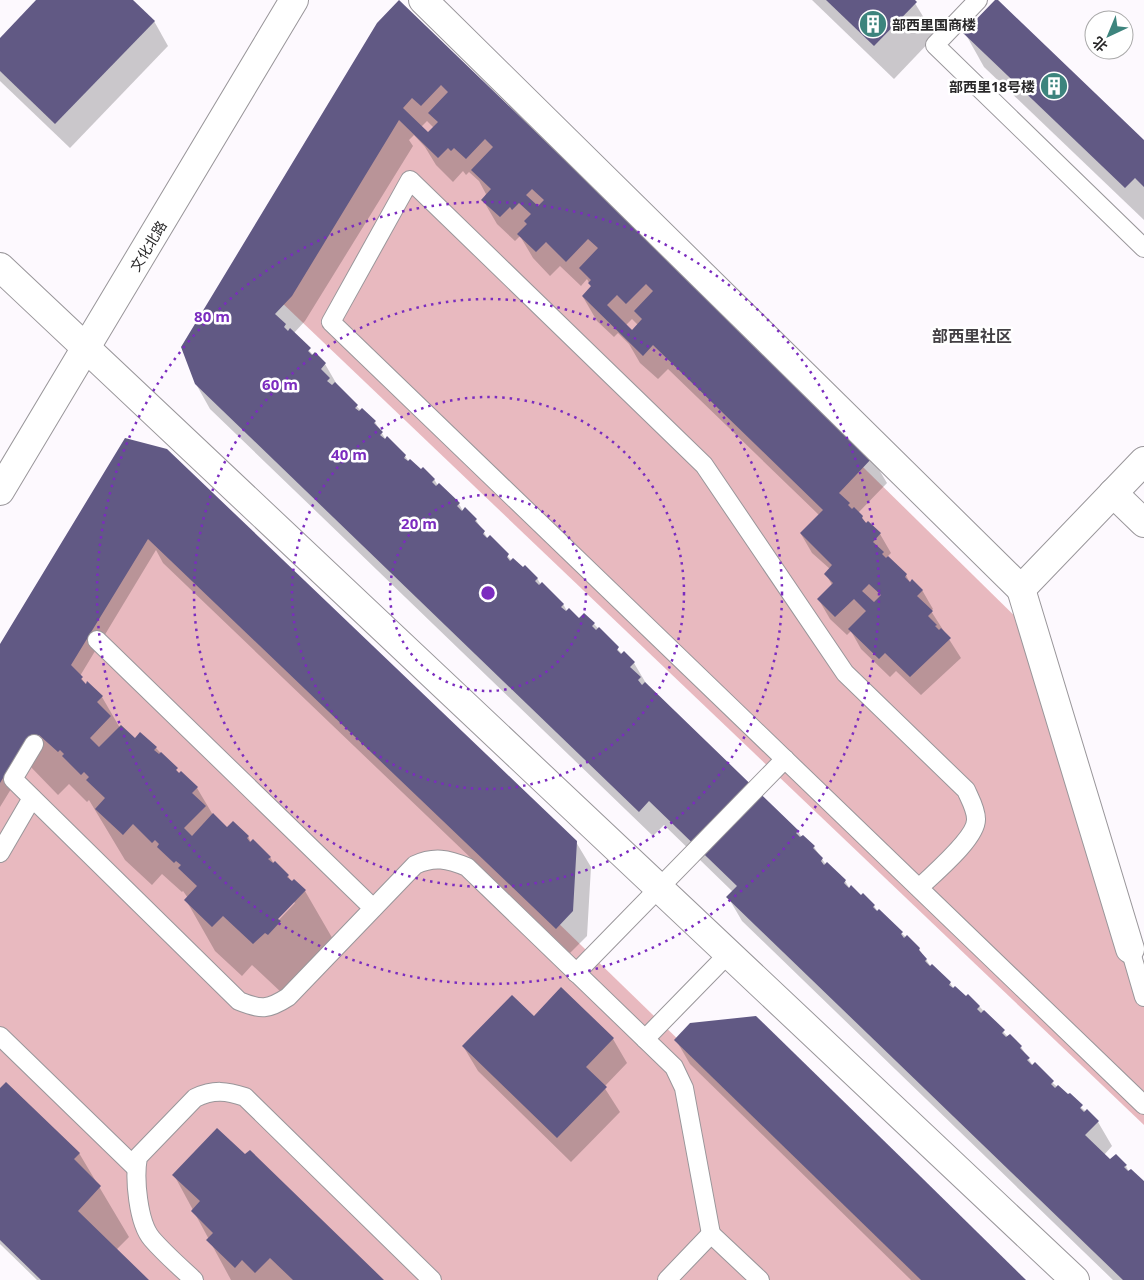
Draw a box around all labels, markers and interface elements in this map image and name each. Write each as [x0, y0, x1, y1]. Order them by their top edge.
building icon: 部西里国商楼 [858, 9, 888, 39]
north arrow [1084, 10, 1134, 60]
place label: 部西里国商楼 [892, 15, 976, 34]
text: 北 [1088, 33, 1111, 56]
building icon: 部西里18号楼 [1039, 71, 1069, 101]
place label: 部西里18号楼 [949, 77, 1035, 96]
street label: 文化北路 [125, 217, 171, 275]
text: 80 m [194, 306, 230, 326]
district label: 部西里社区 [932, 325, 1012, 347]
text: 60 m [262, 374, 298, 394]
text: 40 m [331, 444, 367, 464]
text: 20 m [401, 513, 437, 533]
centre of rings [479, 584, 497, 602]

